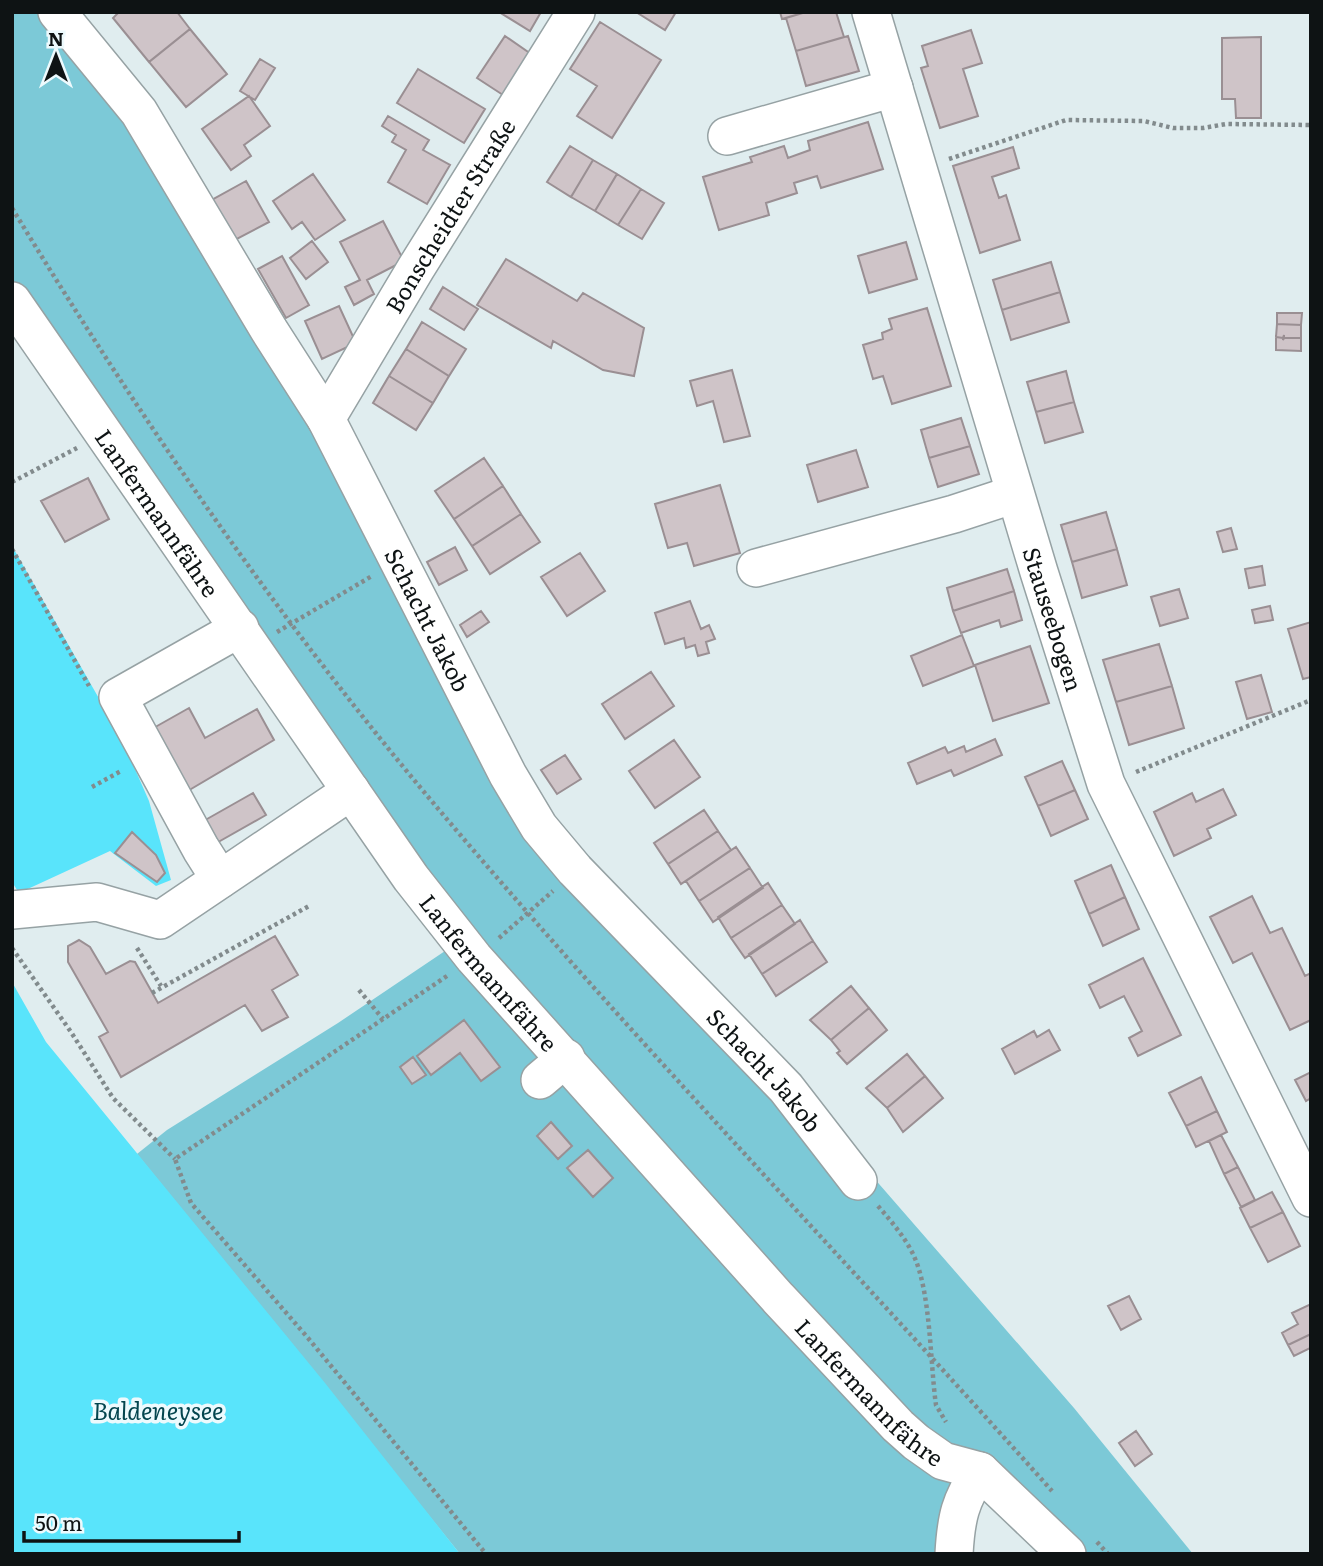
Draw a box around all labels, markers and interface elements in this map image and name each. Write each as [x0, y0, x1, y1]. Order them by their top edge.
north arrow [21, 21, 91, 91]
text: N [48, 24, 64, 52]
street label: Bonscheidter Straße [376, 112, 523, 319]
street label: Lanfermannfähre [88, 421, 228, 603]
street label: Schacht Jakob [378, 542, 479, 697]
street label: Stauseebogen [1015, 543, 1093, 695]
street label: Lanfermannfähre [412, 886, 566, 1058]
street label: Schacht Jakob [700, 1000, 831, 1139]
street label: Lanfermannfähre [788, 1310, 951, 1474]
water label: Baldeneysee [93, 1392, 223, 1427]
scale bar [24, 1500, 240, 1544]
text: 50 m [35, 1506, 82, 1537]

